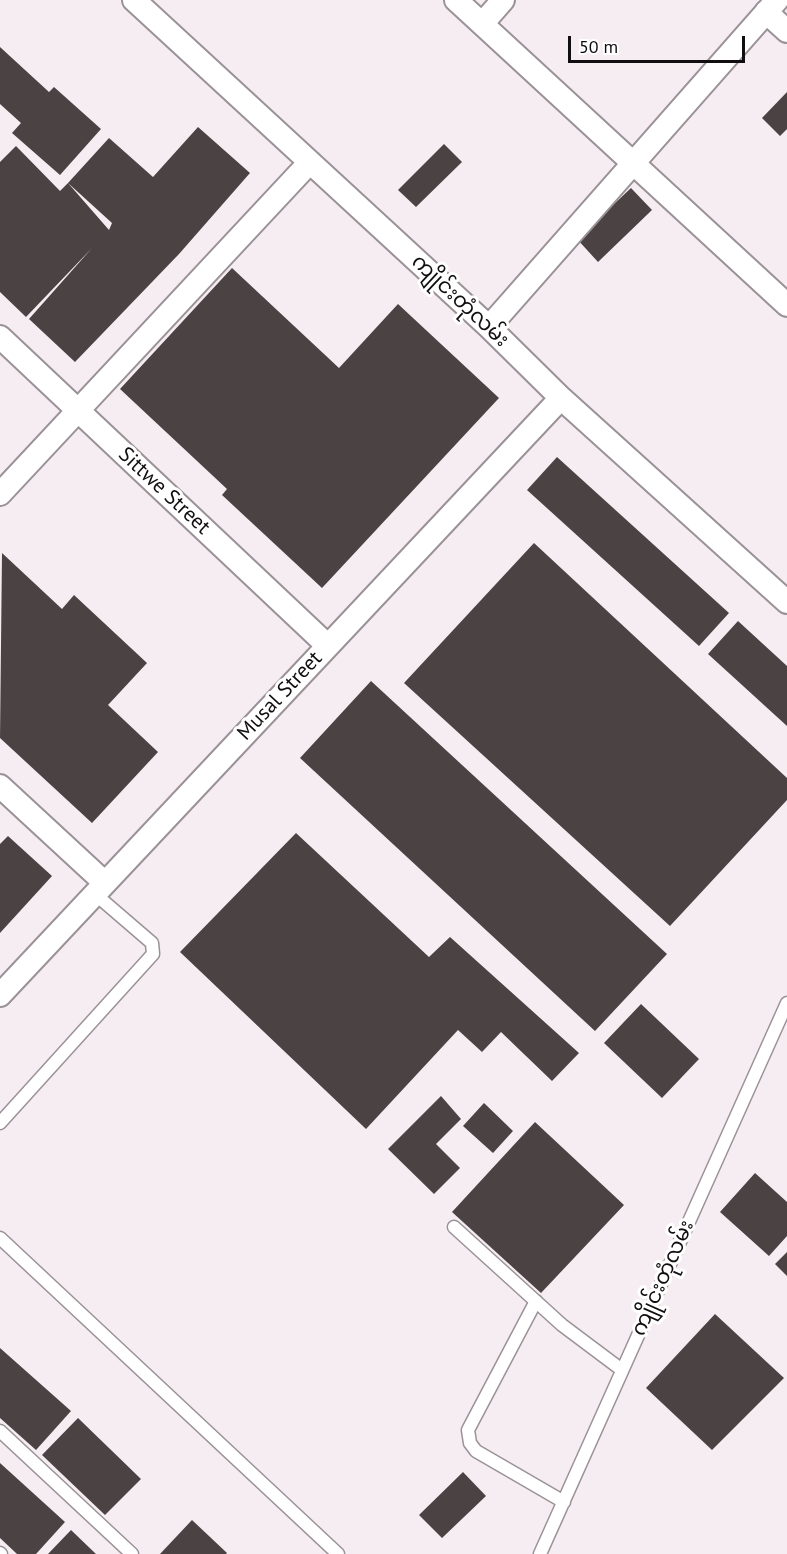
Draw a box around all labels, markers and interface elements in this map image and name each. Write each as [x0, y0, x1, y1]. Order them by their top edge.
scale bar [571, 24, 748, 62]
text: 50 m [579, 35, 618, 58]
street label: ကျိုင်းတုံလမ်း [406, 249, 514, 353]
street label: Sittwe Street [113, 442, 215, 540]
street label: Musal Street [232, 646, 328, 746]
street label: ကျိုင်းတုံလမ်း [626, 1216, 700, 1340]

